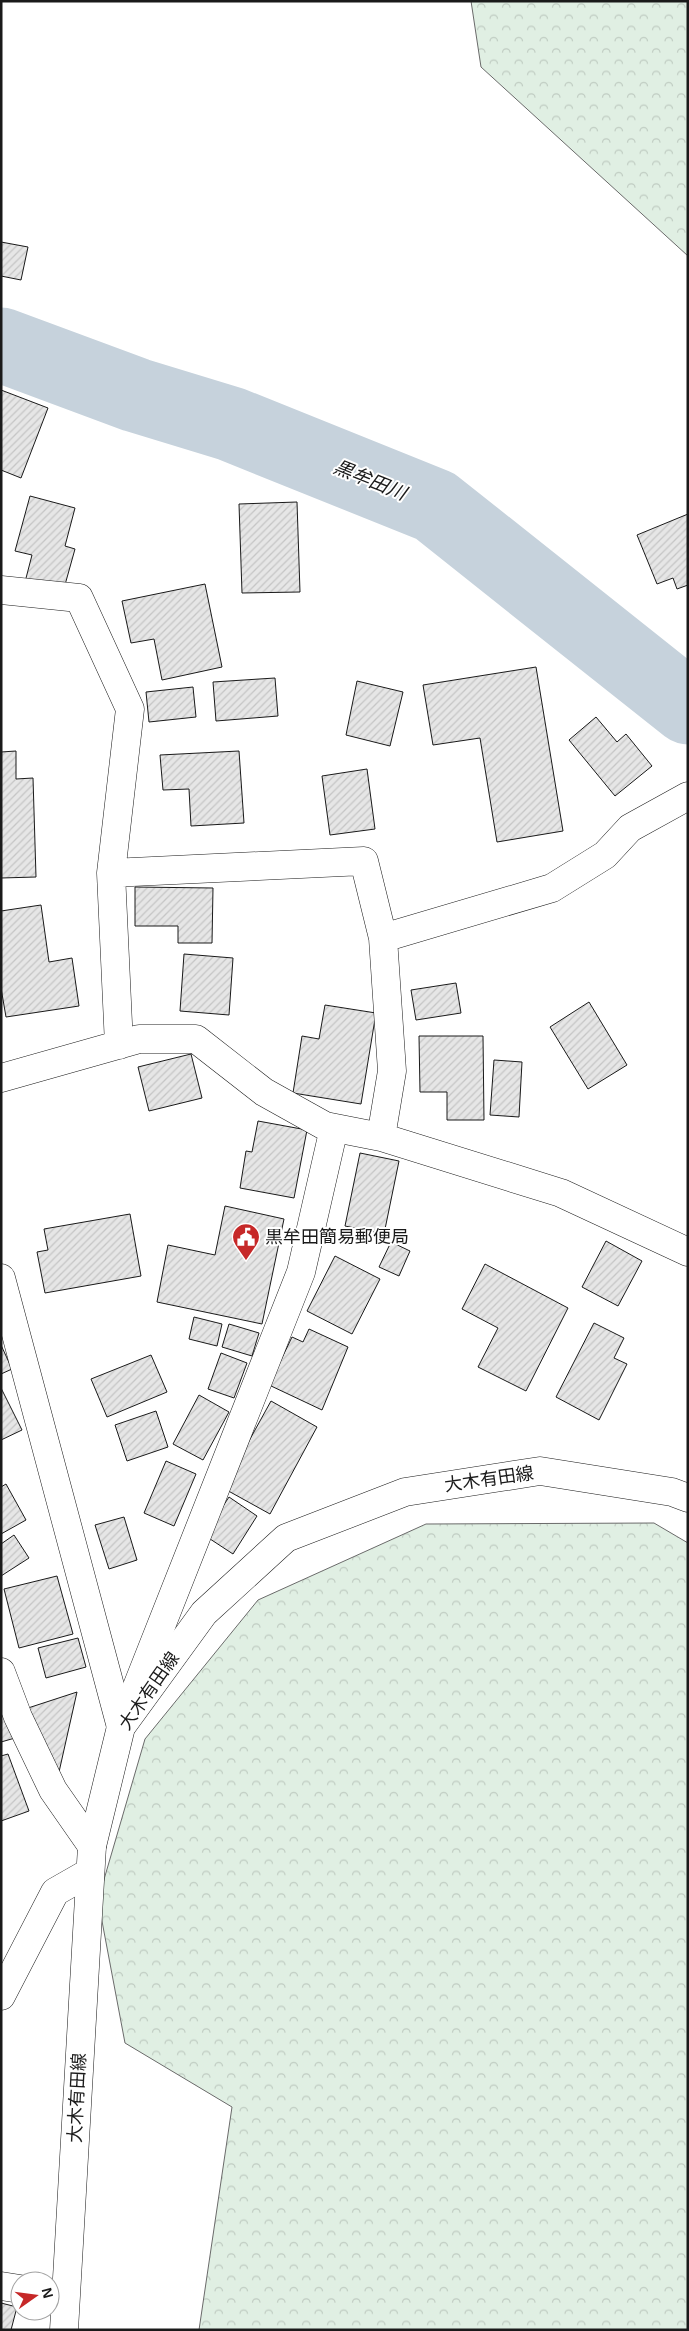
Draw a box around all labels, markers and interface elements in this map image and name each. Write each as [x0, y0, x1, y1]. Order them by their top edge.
water label: 黒牟田川 [331, 456, 411, 505]
public building icon: 黒牟田簡易郵便局 [231, 1222, 261, 1261]
place label: 黒牟田簡易郵便局 [265, 1227, 409, 1247]
street label: 大木有田線 [443, 1463, 535, 1495]
street label: 大木有田線 [115, 1648, 183, 1734]
street label: 大木有田線 [65, 2053, 89, 2143]
north arrow [10, 2271, 60, 2321]
text: N [39, 2286, 57, 2300]

